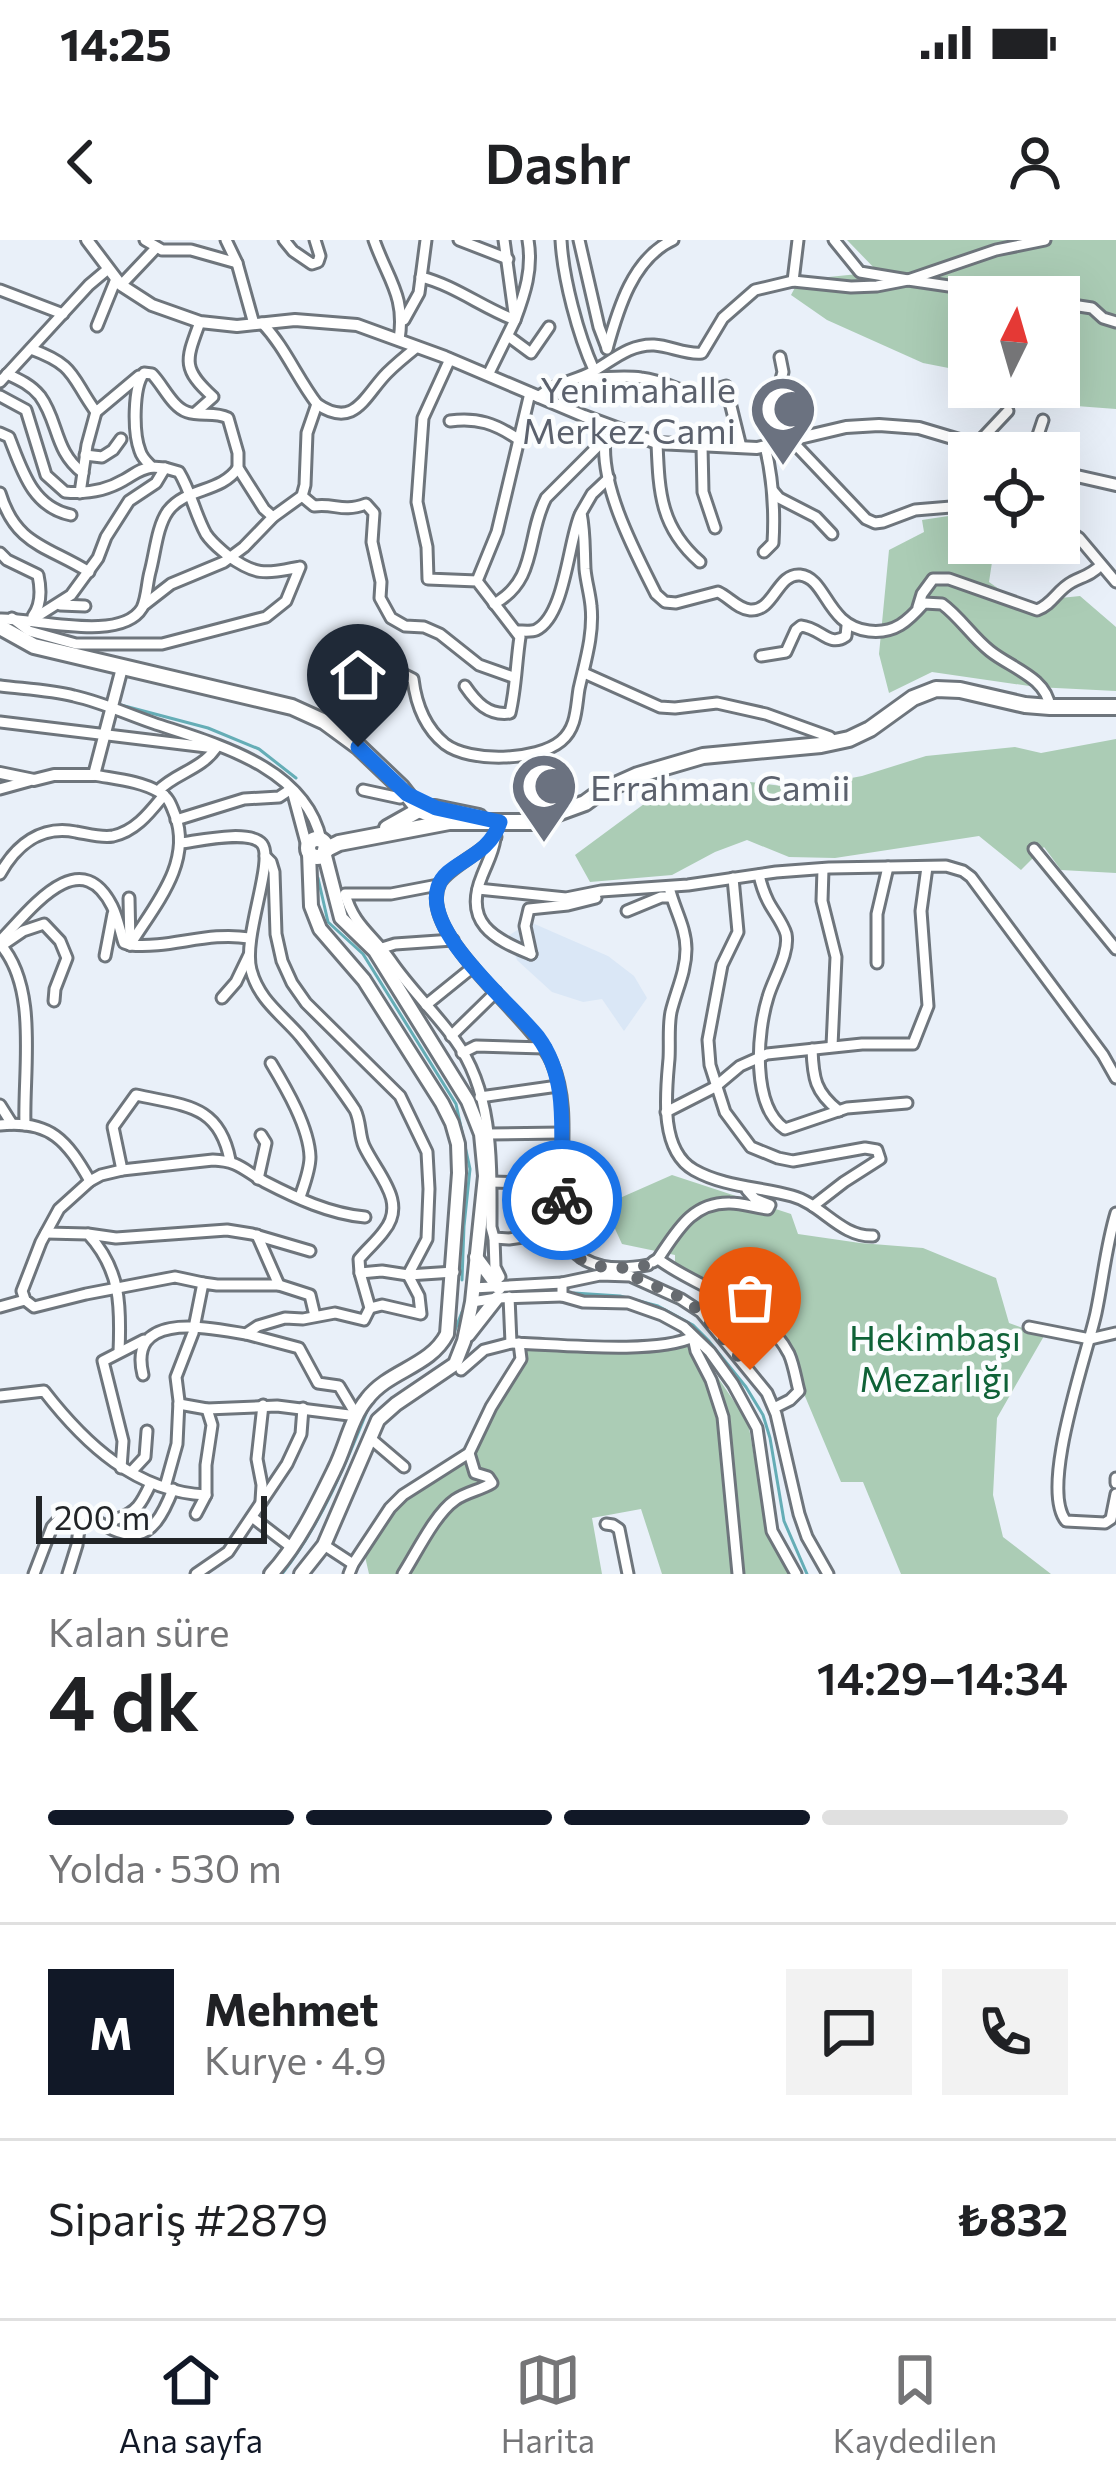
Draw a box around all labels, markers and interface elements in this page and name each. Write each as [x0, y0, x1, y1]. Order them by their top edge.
text: 14:25 [60, 15, 172, 70]
icon: back [48, 129, 114, 195]
text: Dashr [485, 129, 631, 195]
icon: person [1002, 129, 1068, 195]
north arrow [948, 276, 1080, 408]
map controls [948, 276, 1080, 564]
place label: Yenimahalle Merkez Cami [522, 366, 736, 451]
mosque icon: Yenimahalle Merkez Cami [748, 374, 818, 468]
button: locate [948, 432, 1080, 564]
pin [307, 624, 409, 747]
icon: home [325, 642, 391, 708]
mosque icon: Errahman Camii [509, 751, 579, 845]
place label: Errahman Camii [590, 764, 850, 808]
courier [502, 1140, 622, 1260]
icon: bike [529, 1167, 595, 1233]
pin [699, 1247, 801, 1370]
icon: bag [717, 1265, 783, 1331]
park label: Hekimbaşı Mezarlığı [849, 1314, 1021, 1399]
scale bar [36, 1490, 267, 1543]
text: 200 m [54, 1496, 150, 1537]
text: Kalan süre [48, 1607, 230, 1655]
text: 14:29–14:34 [817, 1649, 1068, 1704]
text: 4 dk [48, 1652, 200, 1747]
text: Yolda · 530 m [48, 1843, 282, 1891]
button: chat [786, 1969, 912, 2095]
button: phone [942, 1969, 1068, 2095]
text: Mehmet [204, 1980, 379, 2035]
text: M [89, 2004, 133, 2059]
text: Kurye · 4.9 [204, 2035, 387, 2083]
text: Sipariş #2879 [48, 2190, 328, 2245]
text: ₺832 [957, 2190, 1068, 2245]
tab: Ana sayfa [119, 2347, 263, 2460]
tab: Harita [501, 2347, 595, 2460]
tab: Kaydedilen [833, 2347, 997, 2460]

